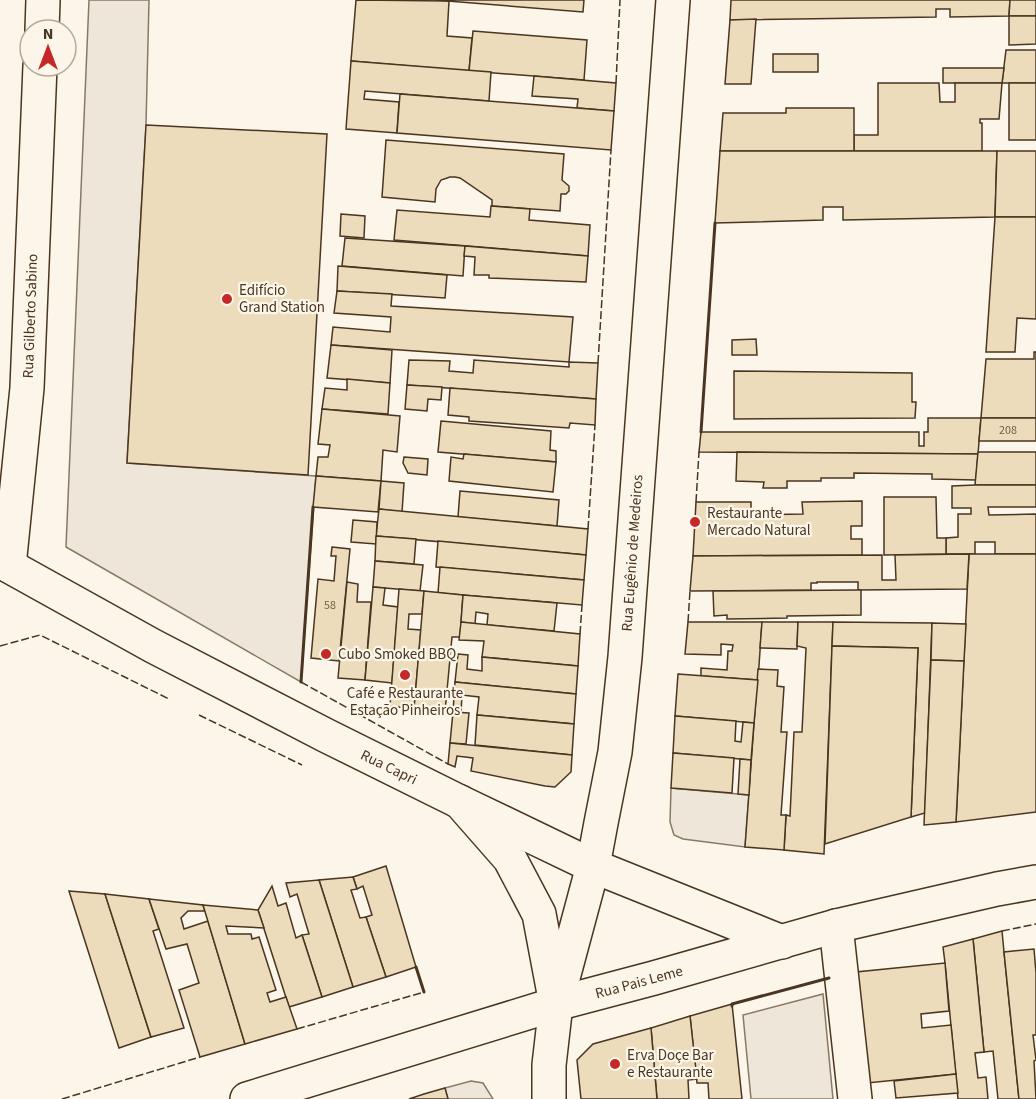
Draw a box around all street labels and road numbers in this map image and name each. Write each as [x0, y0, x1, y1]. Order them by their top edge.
street label: Rua Gilberto Sabino [18, 253, 43, 379]
street label: Rua Eugênio de Medeiros [617, 474, 648, 632]
street label: Rua Capri [357, 745, 421, 790]
street label: Rua Pais Leme [593, 961, 685, 1004]

